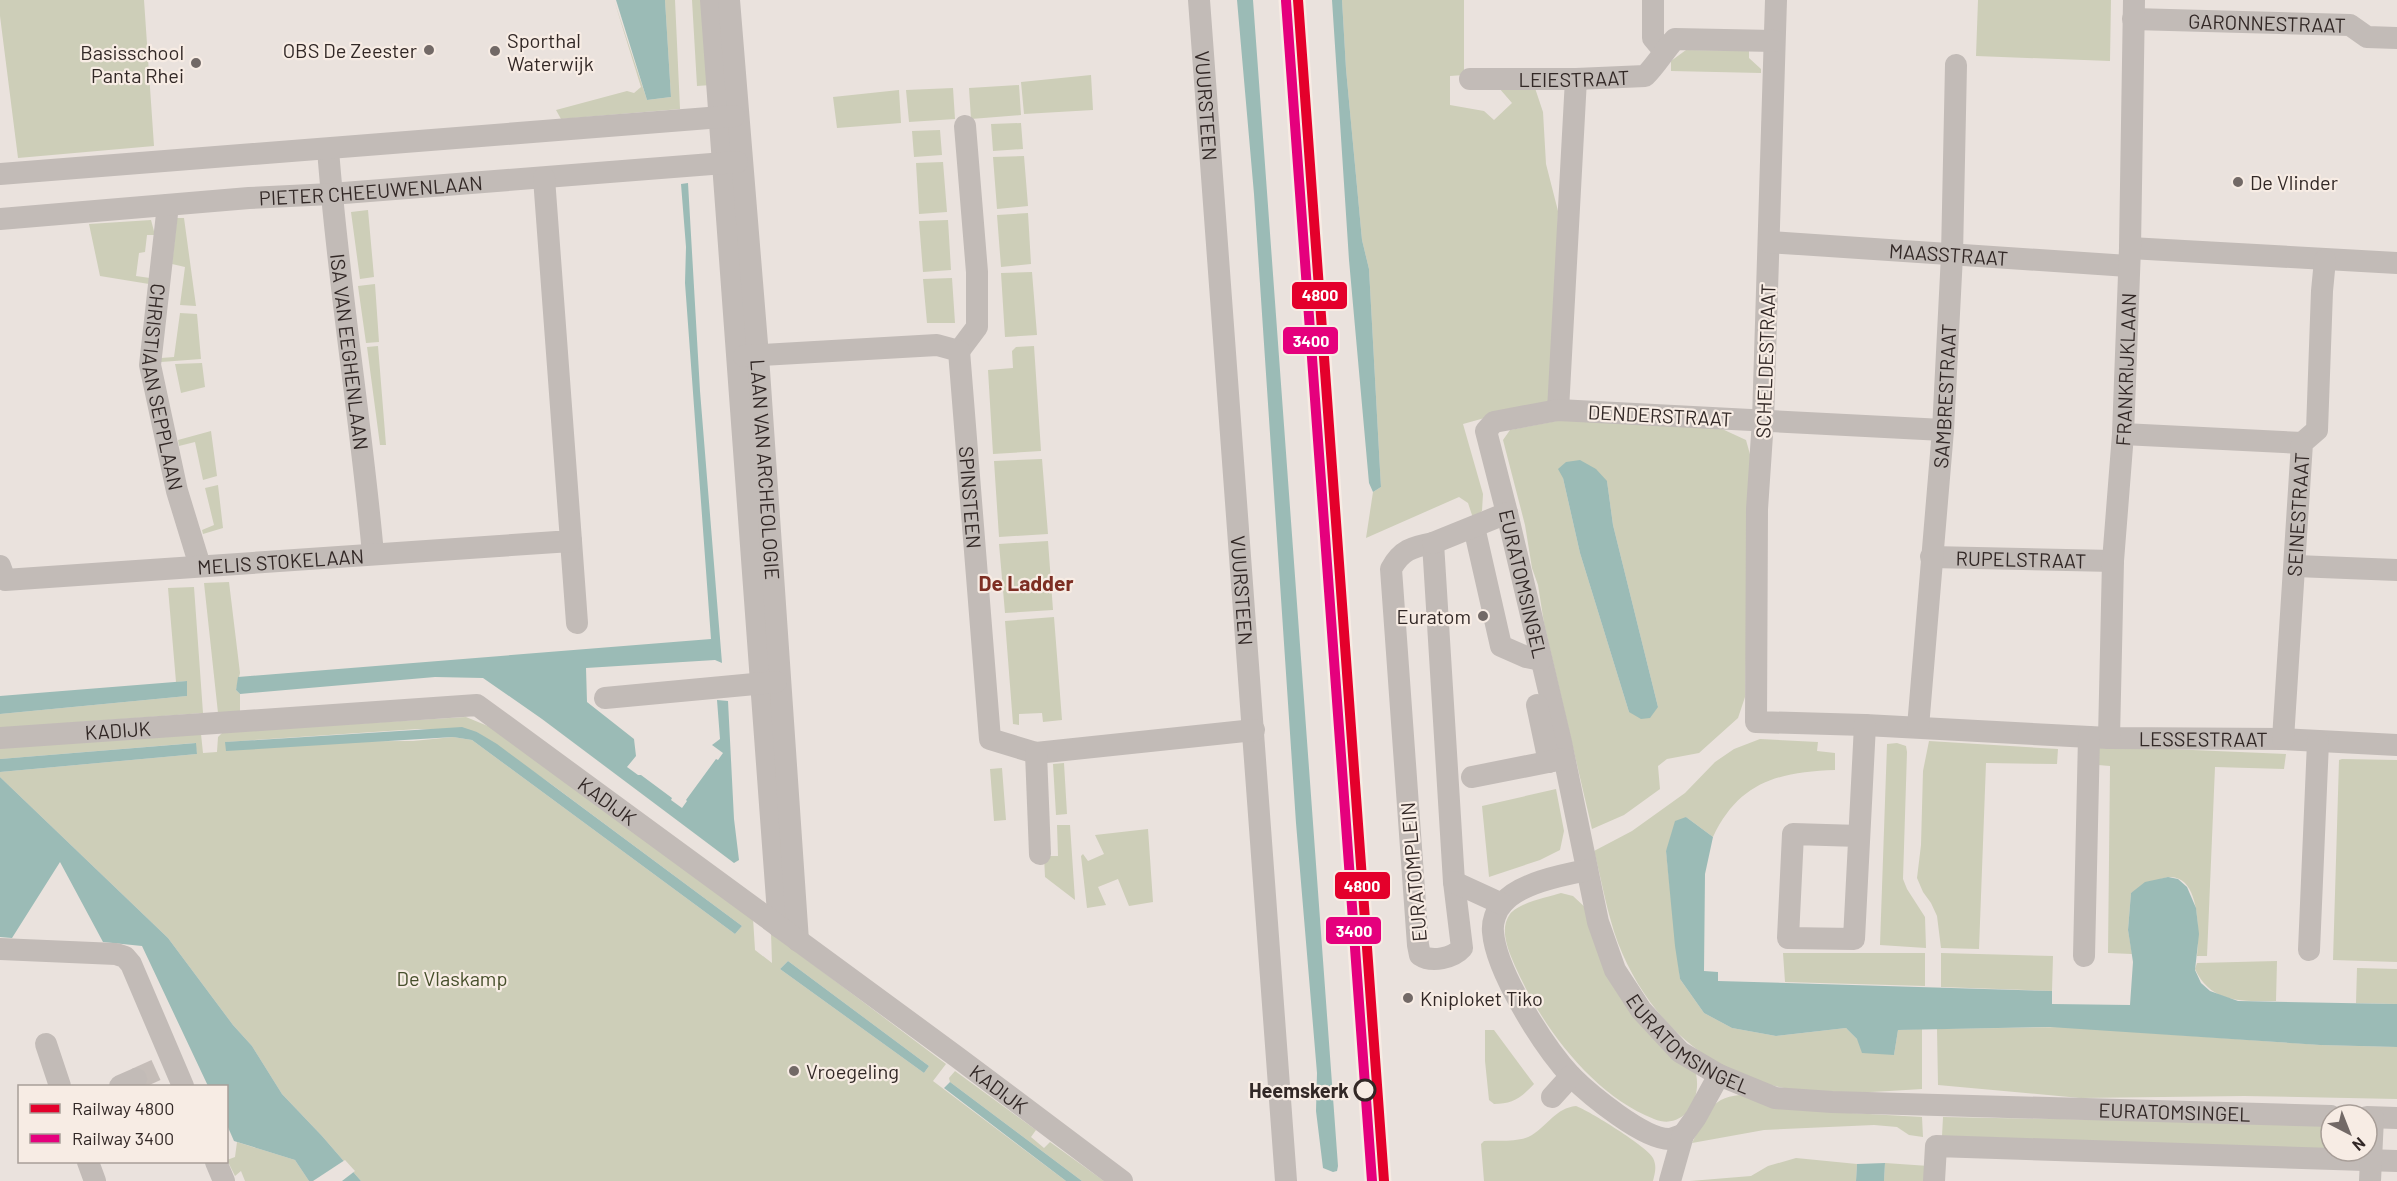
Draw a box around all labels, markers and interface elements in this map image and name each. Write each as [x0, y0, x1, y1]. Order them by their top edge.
street label: GARONNESTRAAT [2188, 9, 2346, 37]
place label: Sporthal Waterwijk [507, 28, 594, 75]
place label: OBS De Zeester [283, 38, 417, 62]
place label: Basisschool Panta Rhei [80, 40, 184, 87]
marker: OBS De Zeester [422, 43, 436, 57]
marker: Sporthal Waterwijk [488, 44, 502, 58]
street label: VUURSTEEN [1191, 50, 1223, 162]
marker: Basisschool Panta Rhei [189, 56, 203, 70]
street label: LEIESTRAAT [1519, 65, 1630, 91]
street label: PIETER CHEEUWENLAAN [258, 170, 484, 209]
place label: De Vlinder [2250, 170, 2338, 194]
marker: De Vlinder [2231, 175, 2245, 189]
street label: MAASSTRAAT [1888, 238, 2009, 270]
street label: ISA VAN EEGHENLAAN [326, 252, 374, 451]
line badge: 4800 [1291, 281, 1348, 310]
street label: CHRISTIAAN SEPPLAAN [138, 282, 189, 493]
street label: SCHELDESTRAAT [1750, 283, 1780, 439]
text: 4800 [1302, 285, 1338, 304]
street label: FRANKRIJKLAAN [2110, 292, 2140, 447]
street label: SAMBRESTRAAT [1928, 323, 1960, 469]
line badge: 3400 [1282, 326, 1339, 355]
text: 3400 [1293, 331, 1329, 350]
street label: LAAN VAN ARCHEOLOGIE [746, 358, 785, 581]
street label: DENDERSTRAAT [1587, 399, 1733, 431]
street label: SPINSTEEN [955, 445, 987, 550]
street label: SEINESTRAAT [2281, 452, 2313, 577]
street label: EURATOMSINGEL [1495, 507, 1553, 661]
street label: VUURSTEEN [1226, 534, 1259, 646]
street label: MELIS STOKELAAN [196, 543, 365, 579]
street label: RUPELSTRAAT [1955, 546, 2087, 572]
district label: De Ladder [978, 570, 1074, 595]
place label: Euratom [1396, 604, 1471, 628]
marker: Euratom [1476, 609, 1490, 623]
street label: KADIJK [84, 716, 152, 744]
street label: LESSESTRAAT [2139, 726, 2268, 751]
street label: KADIJK [574, 771, 641, 830]
street label: EURATOMPLEIN [1395, 801, 1431, 943]
line badge: 4800 [1334, 871, 1391, 900]
text: 4800 [1344, 876, 1380, 895]
line badge: 3400 [1325, 916, 1382, 945]
text: 3400 [1336, 921, 1372, 940]
park label: De Vlaskamp [397, 966, 507, 990]
place label: Kniploket Tiko [1420, 986, 1543, 1010]
street label: EURATOMSINGEL [1622, 989, 1754, 1098]
marker: Kniploket Tiko [1401, 991, 1415, 1005]
place label: Vroegeling [806, 1059, 899, 1083]
street label: KADIJK [965, 1059, 1033, 1118]
marker: Vroegeling [787, 1064, 801, 1078]
place label: Heemskerk [1249, 1078, 1349, 1102]
marker: Heemskerk [1354, 1079, 1376, 1101]
legend [18, 1085, 228, 1163]
text: Railway 4800 [72, 1097, 174, 1119]
street label: EURATOMSINGEL [2098, 1097, 2251, 1126]
north arrow [2319, 1103, 2379, 1163]
text: Railway 3400 [72, 1127, 174, 1149]
text: N [2349, 1134, 2370, 1155]

